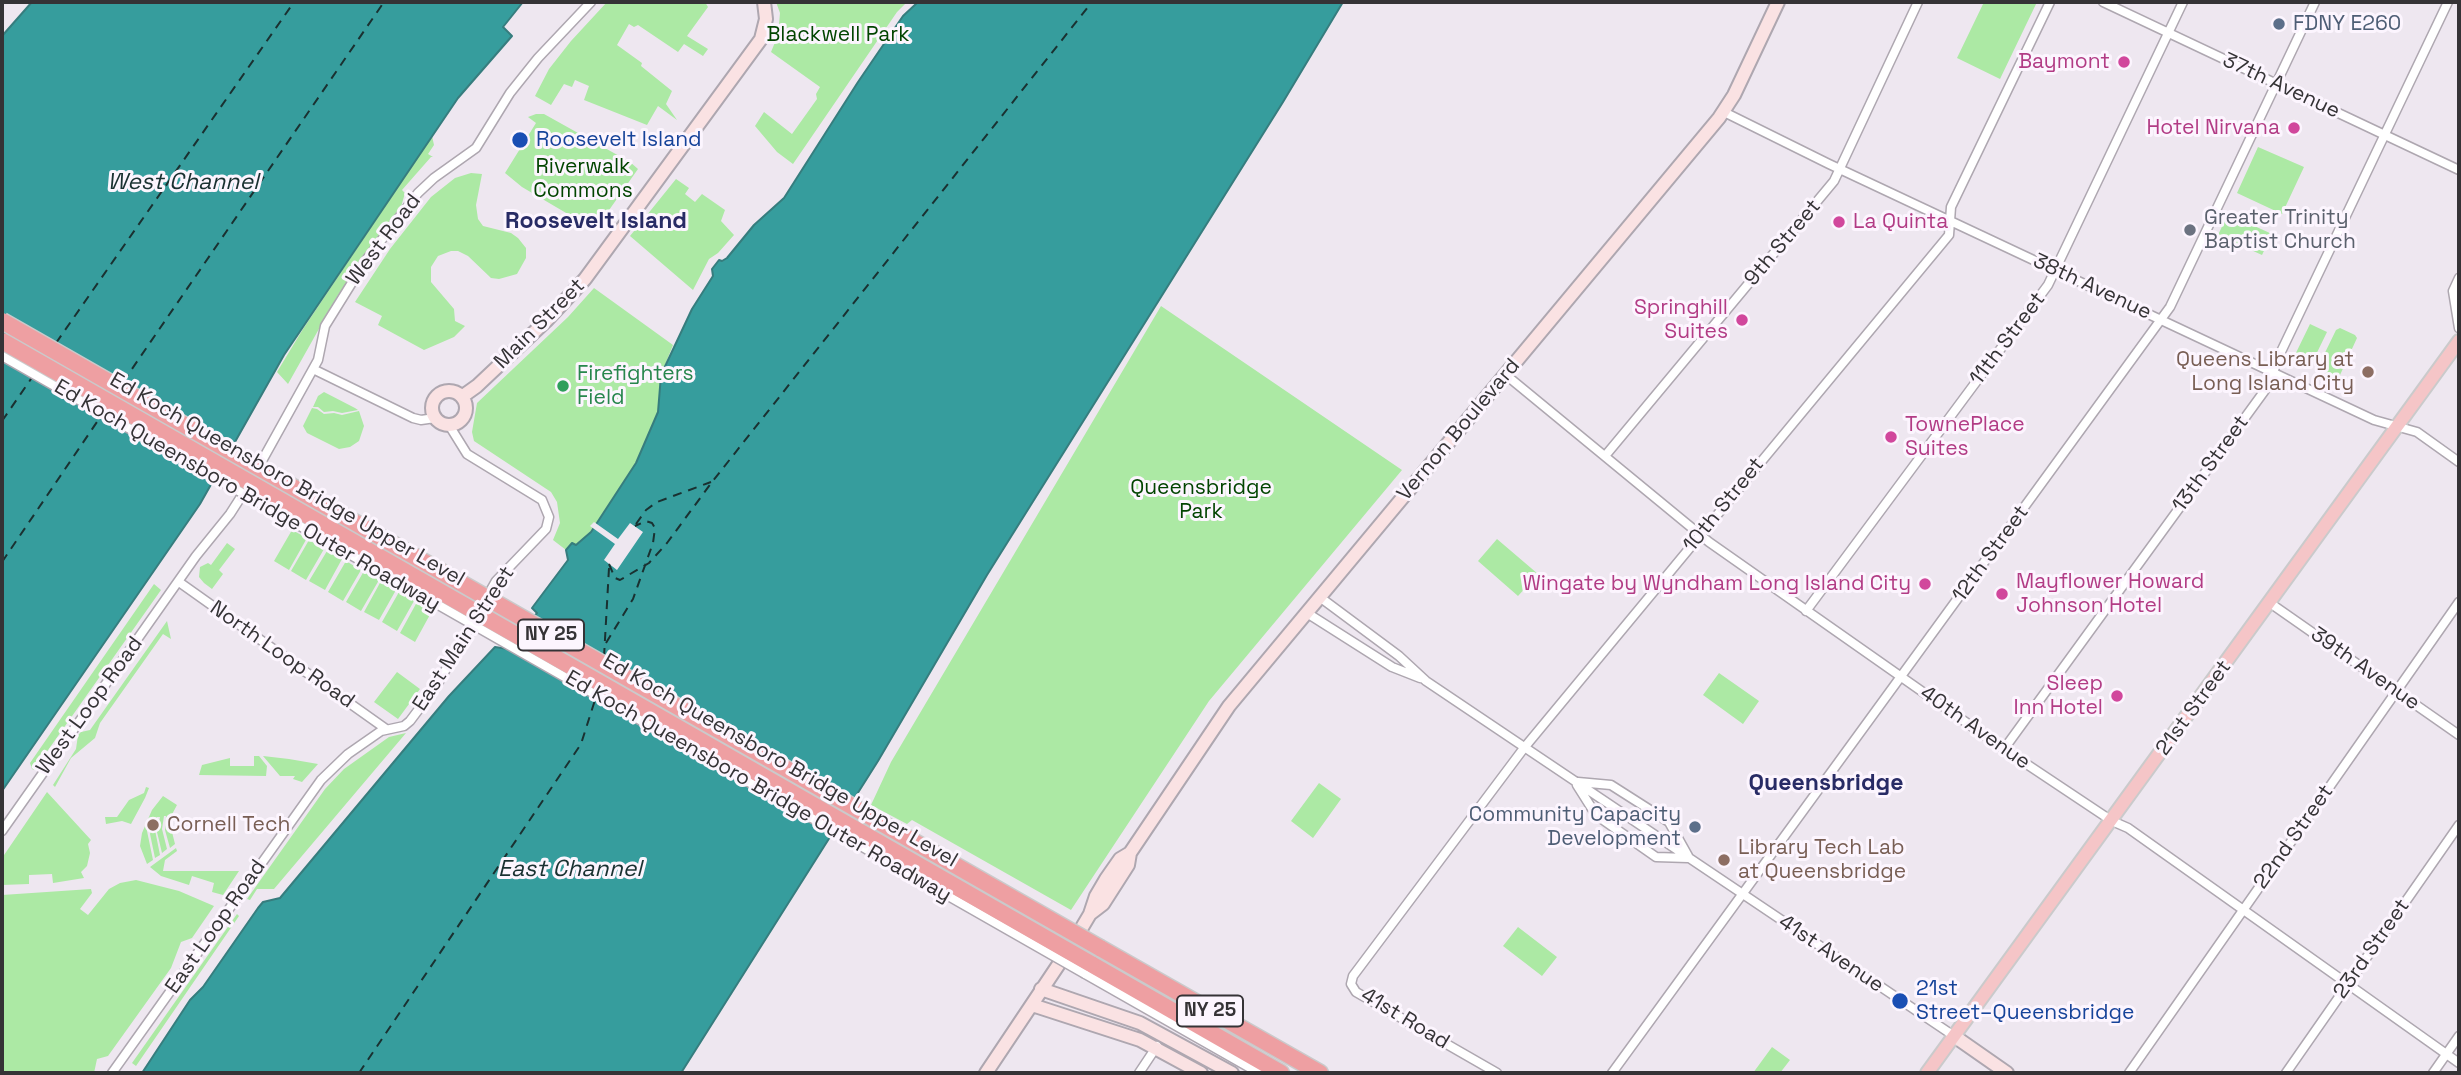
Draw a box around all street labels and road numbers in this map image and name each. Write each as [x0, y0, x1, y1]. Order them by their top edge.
street label: 37th Avenue [2218, 48, 2344, 124]
street label: West Road [341, 189, 427, 291]
street label: 9th Street [1740, 195, 1826, 291]
street label: 38th Avenue [2029, 249, 2155, 325]
street label: Main Street [489, 273, 591, 375]
street label: 11th Street [1965, 288, 2051, 390]
street label: Vernon Boulevard [1392, 354, 1526, 506]
street label: Ed Koch Queensboro Bridge Upper Level [105, 368, 469, 592]
street label: Ed Koch Queensboro Bridge Outer Roadway [49, 375, 445, 617]
street label: 13th Street [2167, 411, 2255, 517]
street label: 10th Street [1678, 453, 1770, 557]
street label: 12th Street [1947, 501, 2035, 607]
street label: East Main Street [408, 562, 520, 716]
street label: North Loop Road [205, 596, 359, 714]
road number: NY 25 [518, 620, 584, 650]
street label: 39th Avenue [2305, 622, 2425, 716]
street label: West Loop Road [32, 632, 148, 780]
street label: Ed Koch Queensboro Bridge Upper Level [598, 649, 962, 873]
street label: 21st Street [2151, 655, 2237, 761]
street label: Ed Koch Queensboro Bridge Outer Roadway [560, 666, 956, 908]
street label: 40th Avenue [1915, 681, 2035, 775]
street label: 22nd Street [2249, 780, 2339, 894]
street label: East Loop Road [161, 855, 271, 999]
street label: 23rd Street [2328, 894, 2416, 1004]
street label: 41st Avenue [1774, 910, 1888, 998]
street label: 41st Road [1356, 983, 1454, 1055]
road number: NY 25 [1177, 995, 1243, 1026]

